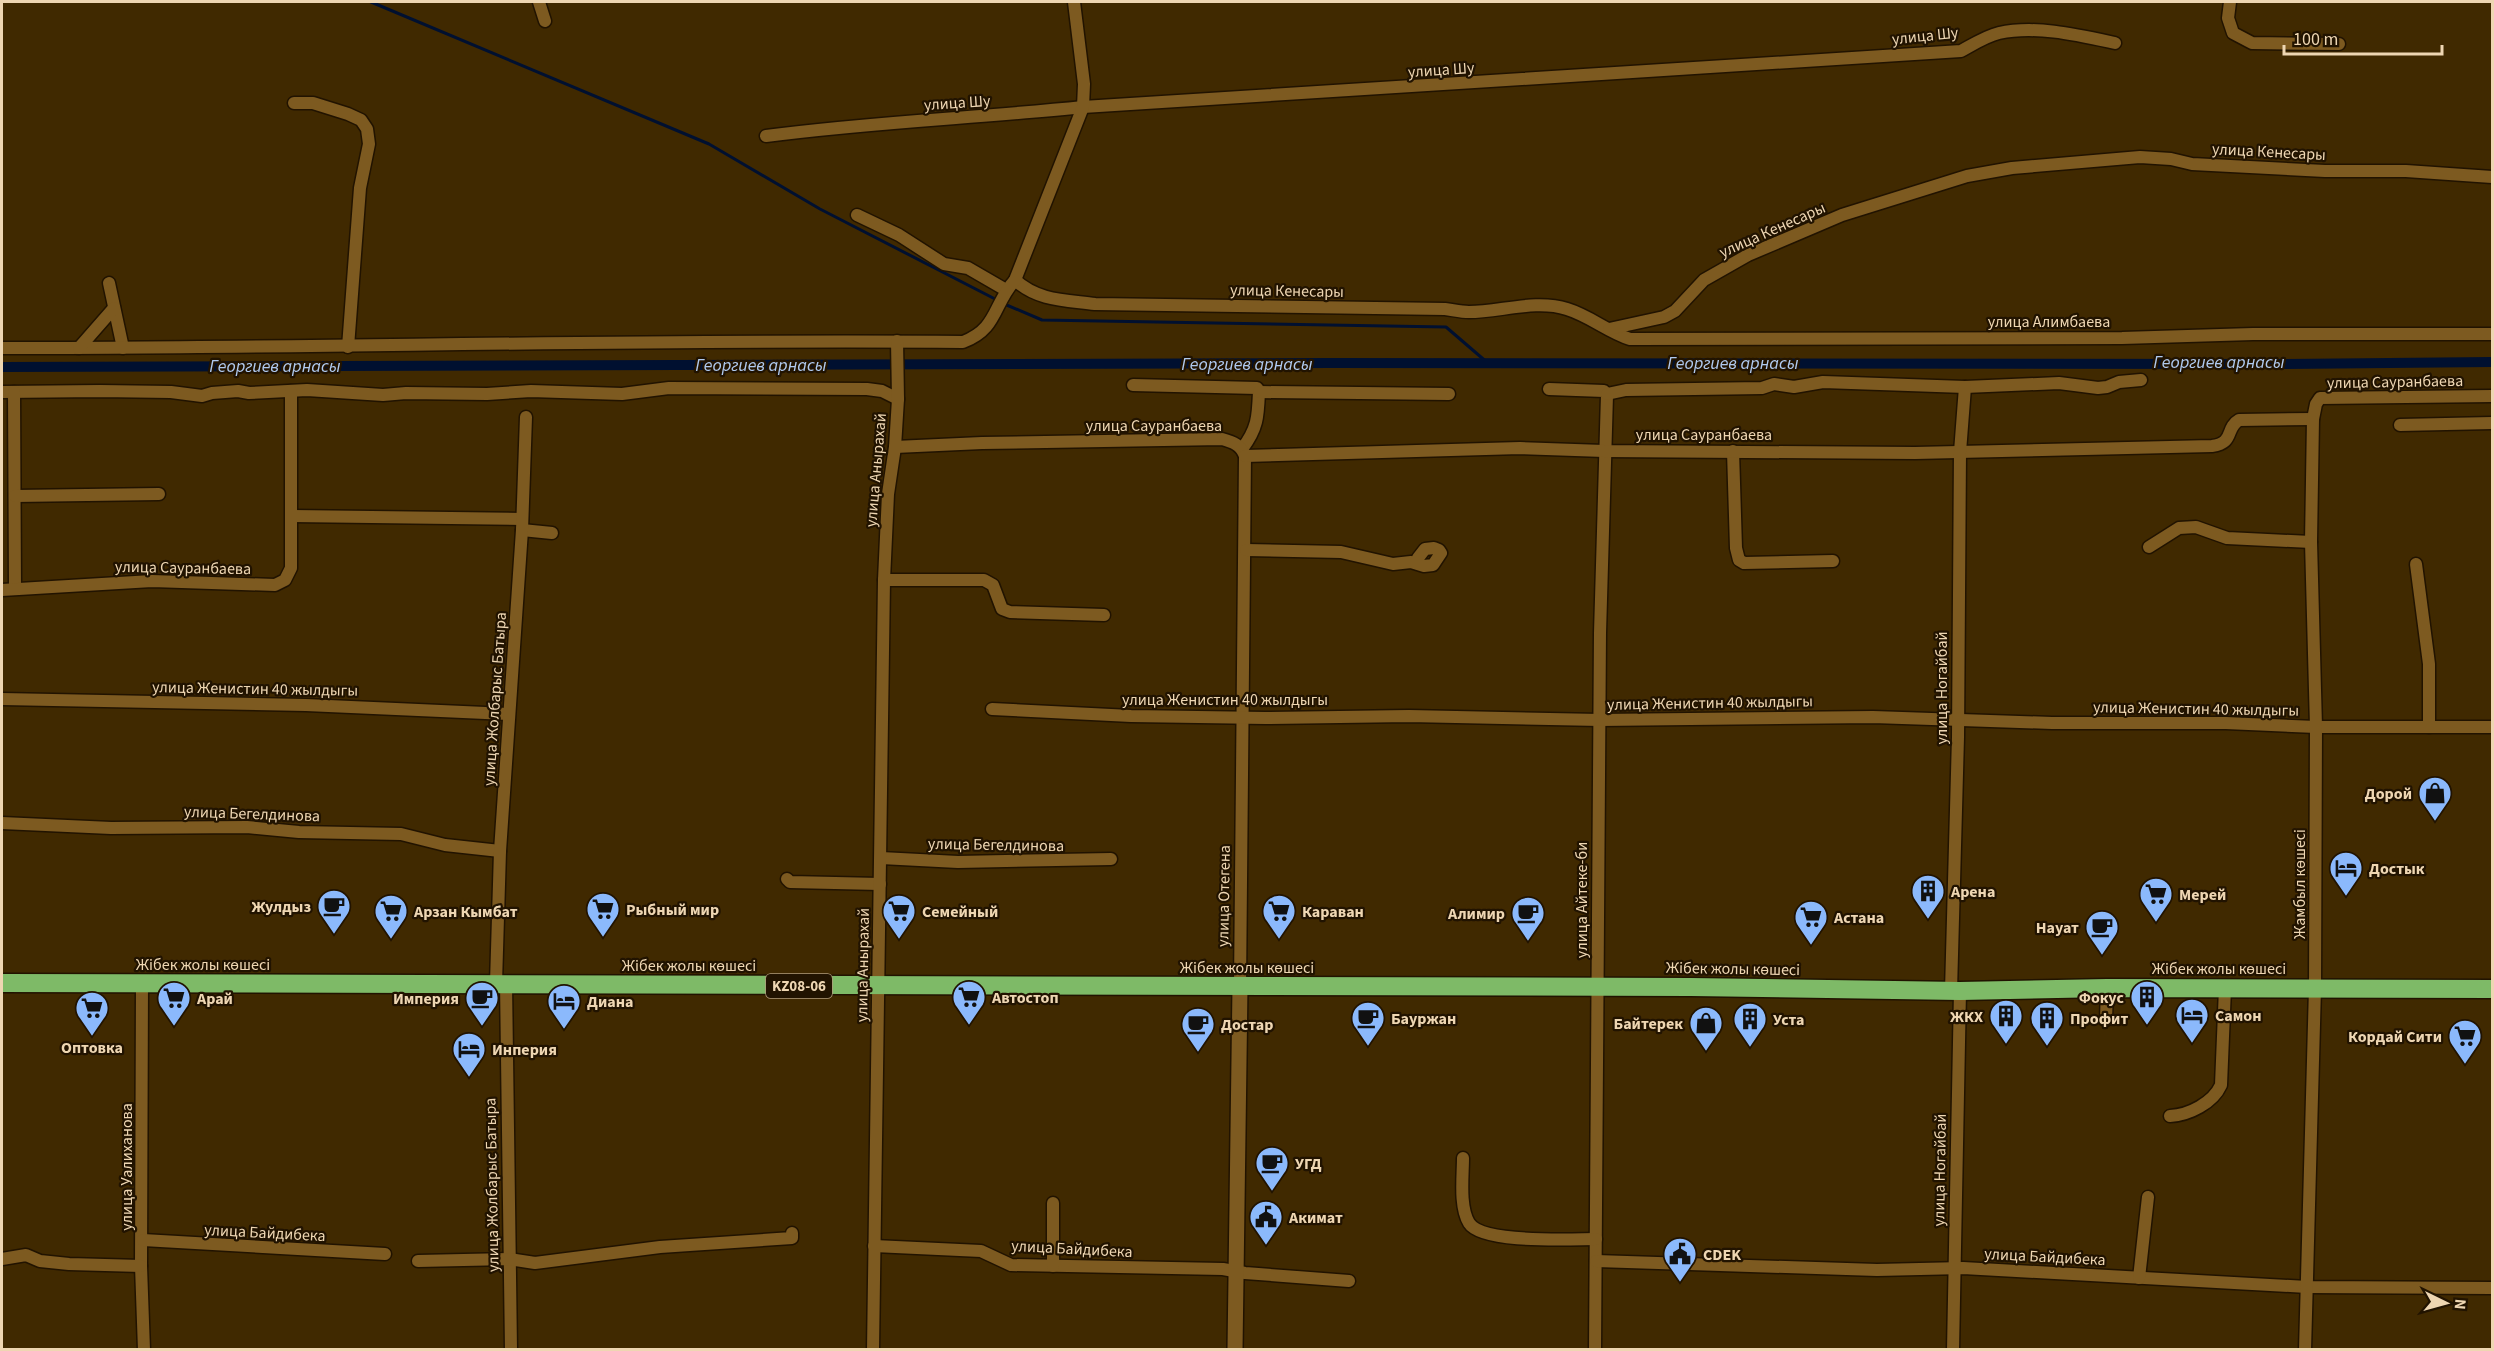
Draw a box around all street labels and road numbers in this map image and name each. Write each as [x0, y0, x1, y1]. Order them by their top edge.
street label: улица Шу [1891, 22, 1960, 50]
street label: улица Шу [1407, 57, 1476, 83]
street label: улица Шу [923, 90, 992, 116]
street label: улица Кенесары [2211, 138, 2326, 166]
street label: улица Кенесары [1716, 197, 1829, 263]
street label: улица Кенесары [1230, 279, 1344, 303]
street label: улица Алимбаева [1988, 311, 2110, 333]
street label: улица Сауранбаева [2327, 370, 2463, 394]
street label: улица Анырахай [860, 412, 892, 528]
street label: улица Сауранбаева [1086, 415, 1222, 437]
street label: улица Сауранбаева [1636, 424, 1772, 446]
street label: улица Сауранбаева [115, 556, 251, 580]
street label: улица Жолбарыс Батыра [478, 611, 512, 787]
street label: улица Ногайбай [1931, 631, 1953, 745]
street label: улица Женистин 40 жылдыгы [152, 676, 358, 702]
street label: улица Женистин 40 жылдыгы [1122, 689, 1328, 711]
street label: улица Женистин 40 жылдыгы [1607, 690, 1813, 716]
street label: улица Женистин 40 жылдыгы [2093, 696, 2299, 722]
street label: улица Бегелдинова [184, 801, 320, 827]
street label: Жамбыл көшесі [2289, 829, 2311, 939]
street label: улица Бегелдинова [928, 833, 1064, 857]
street label: улица Айтеке-би [1571, 842, 1593, 958]
street label: улица Отегена [1212, 845, 1236, 947]
street label: улица Анырахай [851, 908, 875, 1022]
street label: Жібек жолы көшесі [136, 954, 270, 976]
street label: Жібек жолы көшесі [622, 955, 756, 977]
street label: Жібек жолы көшесі [1180, 957, 1314, 979]
street label: Жібек жолы көшесі [1666, 957, 1800, 981]
street label: Жібек жолы көшесі [2152, 958, 2286, 980]
road number: KZ08-06 [766, 974, 832, 998]
street label: улица Жолбарыс Батыра [479, 1098, 505, 1272]
street label: улица Уалиханова [116, 1103, 138, 1231]
street label: улица Ногайбай [1928, 1113, 1952, 1227]
street label: улица Байдибека [204, 1219, 326, 1247]
street label: улица Байдибека [1011, 1235, 1133, 1263]
street label: улица Байдибека [1984, 1243, 2106, 1271]

